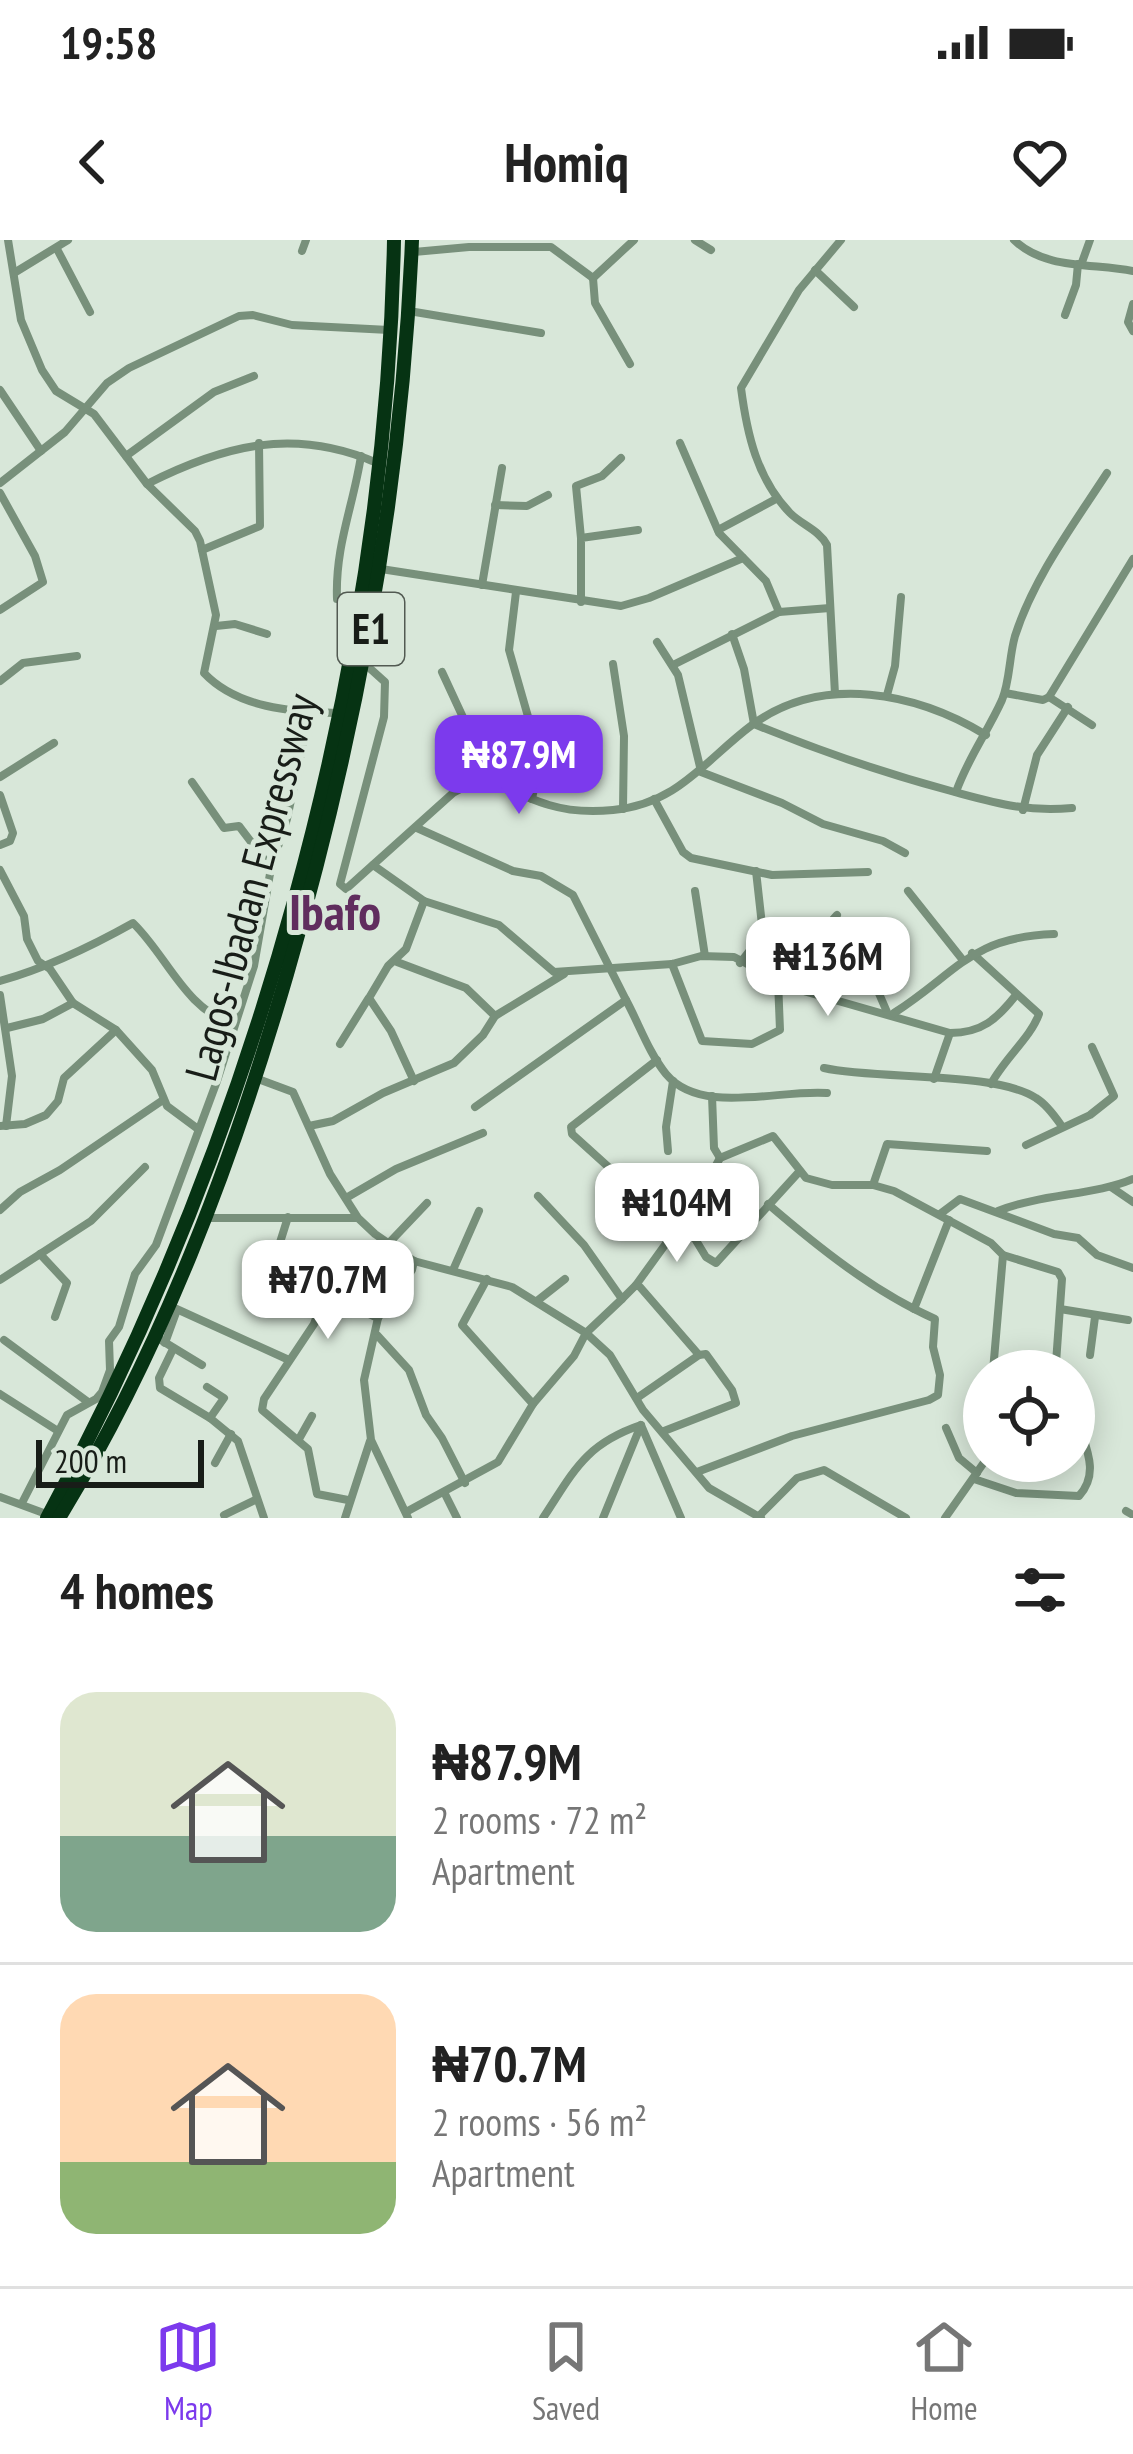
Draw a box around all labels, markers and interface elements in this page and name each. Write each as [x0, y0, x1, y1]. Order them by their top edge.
text: 19:58 [60, 13, 157, 71]
text: Homiq [504, 127, 629, 197]
icon: back [60, 129, 126, 195]
icon: heart [1007, 129, 1073, 195]
road number: E1 [338, 593, 404, 665]
street label: Lagos-Ibadan Expressway [170, 687, 330, 1087]
pin: ₦87.9M [421, 715, 617, 817]
text: ₦87.9M [462, 728, 576, 779]
district label: Ibafo [289, 878, 381, 944]
pin: ₦136M [744, 917, 912, 1019]
text: ₦136M [773, 930, 883, 981]
pin: ₦104M [593, 1163, 761, 1265]
text: ₦104M [622, 1176, 732, 1227]
pin: ₦70.7M [230, 1240, 426, 1342]
text: ₦70.7M [269, 1253, 387, 1304]
map controls [963, 1350, 1095, 1482]
button: locate [963, 1350, 1095, 1482]
scale bar [36, 1434, 204, 1487]
text: 200 m [54, 1439, 127, 1482]
text: 4 homes [60, 1557, 214, 1623]
icon: filters [1007, 1557, 1073, 1623]
text: ₦87.9M [432, 1728, 582, 1794]
icon: home [156, 1740, 300, 1884]
text: 2 rooms · 72 m² [432, 1794, 647, 1845]
text: Apartment [432, 1845, 575, 1896]
text: ₦70.7M [432, 2030, 587, 2096]
icon: home [156, 2042, 300, 2186]
text: 2 rooms · 56 m² [432, 2096, 647, 2147]
text: Apartment [432, 2147, 575, 2198]
tab: Map [155, 2314, 221, 2429]
tab: Saved [532, 2314, 600, 2429]
tab: Home [911, 2314, 978, 2429]

